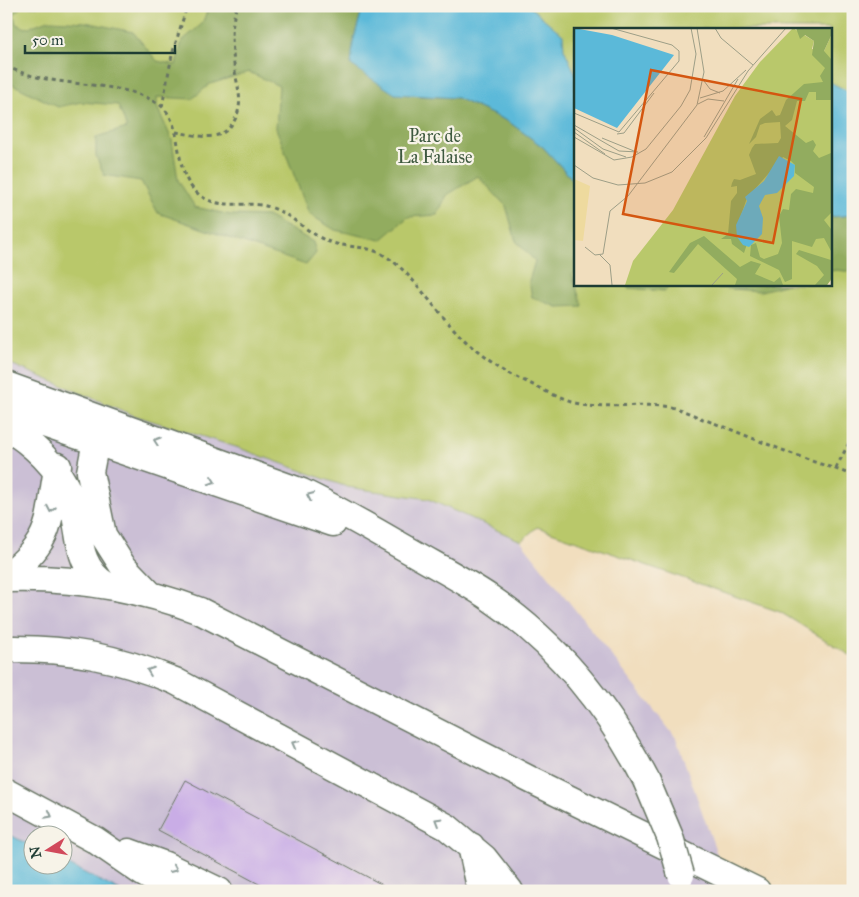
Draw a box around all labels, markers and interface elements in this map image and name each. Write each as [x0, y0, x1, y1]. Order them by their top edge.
scale bar [25, 22, 175, 54]
inset map [574, 28, 832, 285]
text: 50 m [32, 31, 64, 49]
park label: Parc de La Falaise [397, 125, 473, 168]
one-way arrow [153, 437, 162, 447]
one-way arrow [207, 475, 216, 485]
one-way arrow [306, 491, 315, 502]
one-way arrow [46, 504, 57, 513]
one-way arrow [146, 667, 154, 677]
one-way arrow [291, 740, 300, 750]
one-way arrow [44, 809, 53, 819]
one-way arrow [434, 818, 443, 828]
north arrow [22, 824, 72, 874]
text: N [26, 845, 45, 860]
one-way arrow [169, 862, 178, 873]

